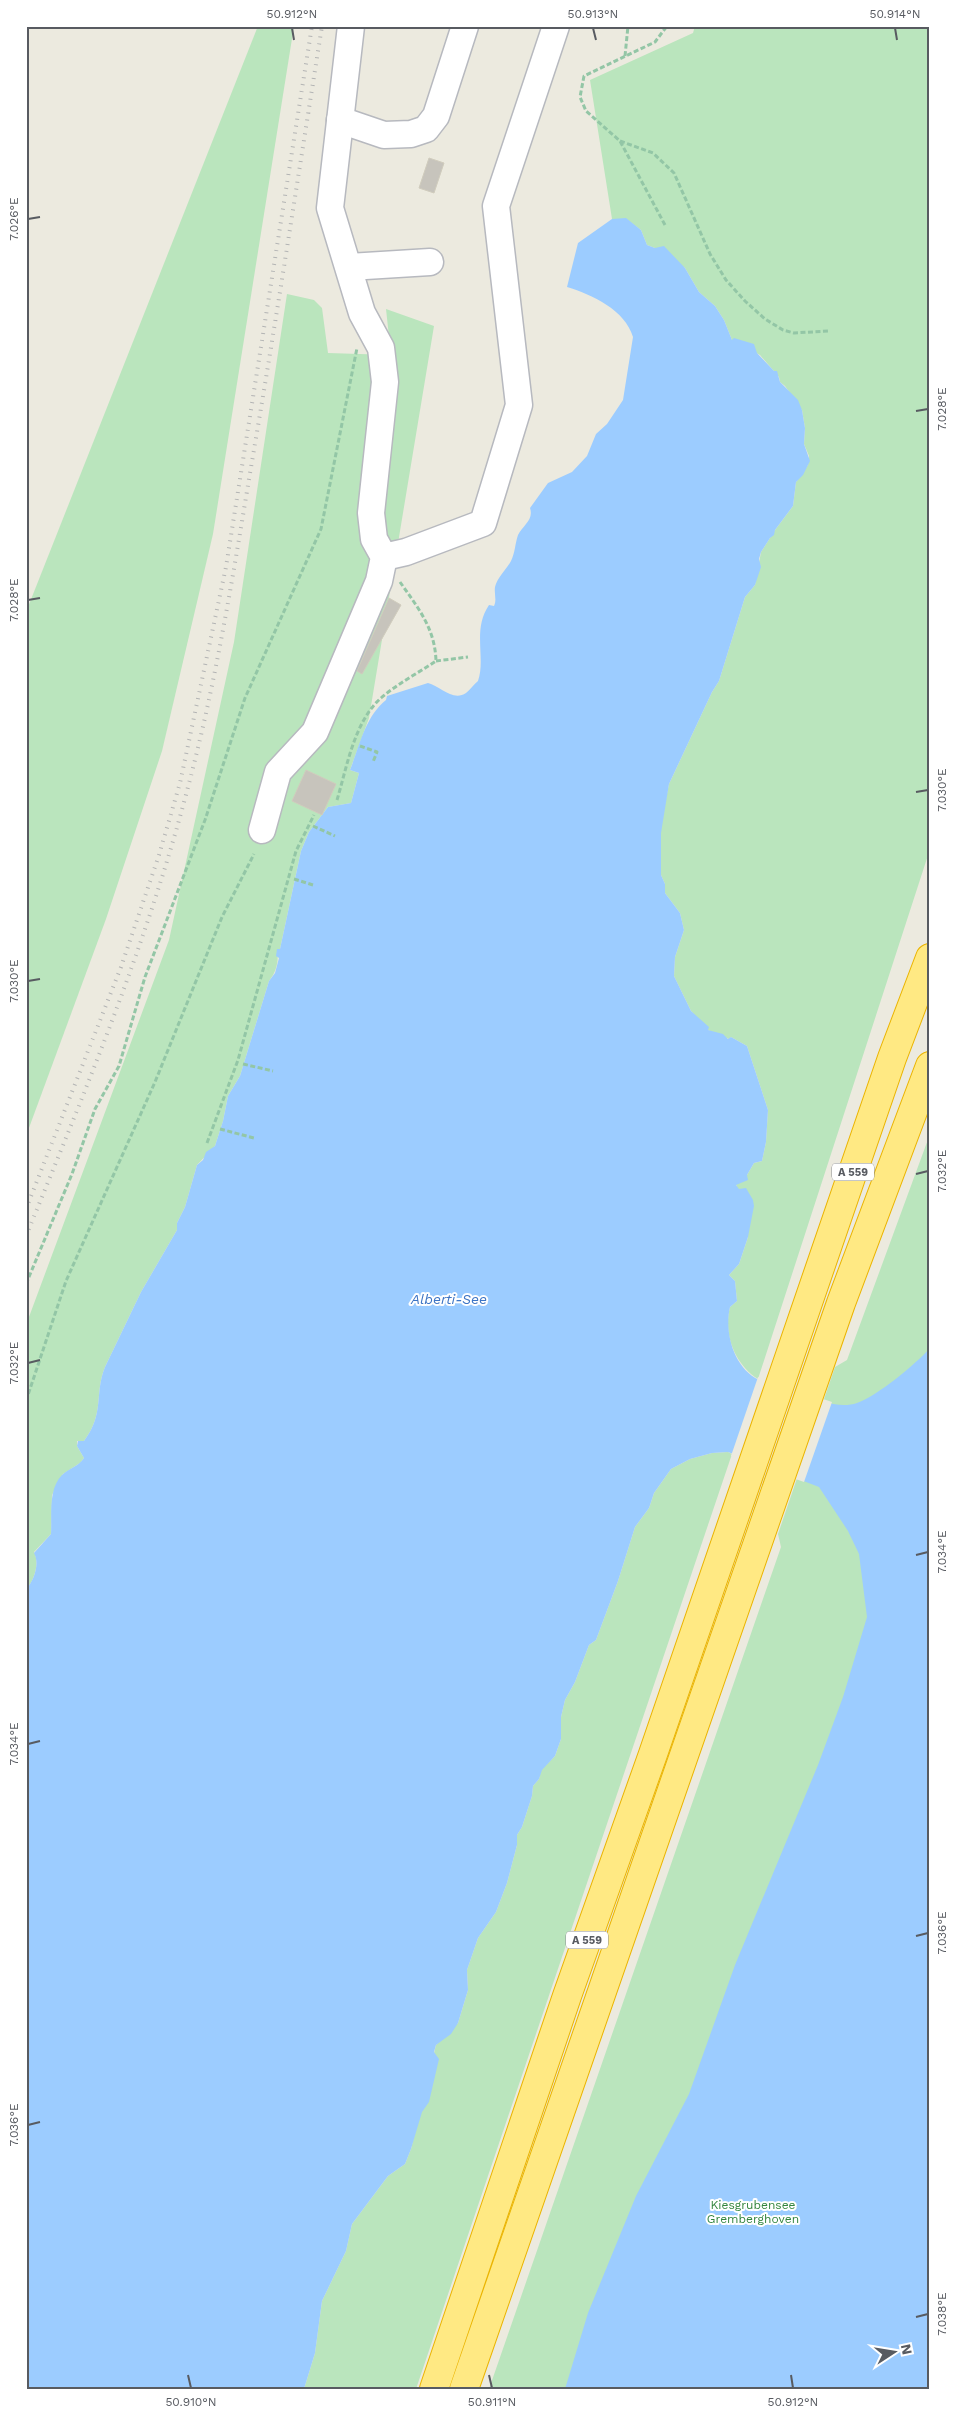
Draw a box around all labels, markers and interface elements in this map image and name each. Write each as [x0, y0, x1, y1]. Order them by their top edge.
text: 50.912°N [267, 7, 317, 21]
text: 50.913°N [568, 7, 618, 21]
text: 50.914°N [869, 7, 921, 21]
text: 7.026°E [7, 197, 21, 241]
text: 7.028°E [935, 387, 949, 431]
text: 7.028°E [7, 578, 21, 622]
text: 7.030°E [935, 768, 949, 812]
text: 7.030°E [7, 959, 21, 1003]
text: 7.032°E [935, 1149, 949, 1192]
road number: A 559 [832, 1164, 874, 1180]
water label: Alberti-See [410, 1291, 487, 1307]
text: 7.032°E [7, 1341, 21, 1384]
text: 7.034°E [935, 1530, 949, 1574]
text: 7.034°E [7, 1722, 21, 1766]
text: 7.036°E [935, 1911, 949, 1955]
road number: A 559 [566, 1932, 608, 1948]
text: 7.036°E [7, 2103, 21, 2147]
park label: Kiesgrubensee Gremberghoven [707, 2198, 799, 2226]
text: 7.038°E [935, 2292, 949, 2336]
north arrow [868, 2328, 918, 2378]
text: N [898, 2343, 916, 2356]
text: 50.910°N [165, 2395, 217, 2409]
text: 50.911°N [468, 2395, 516, 2409]
text: 50.912°N [768, 2395, 818, 2409]

